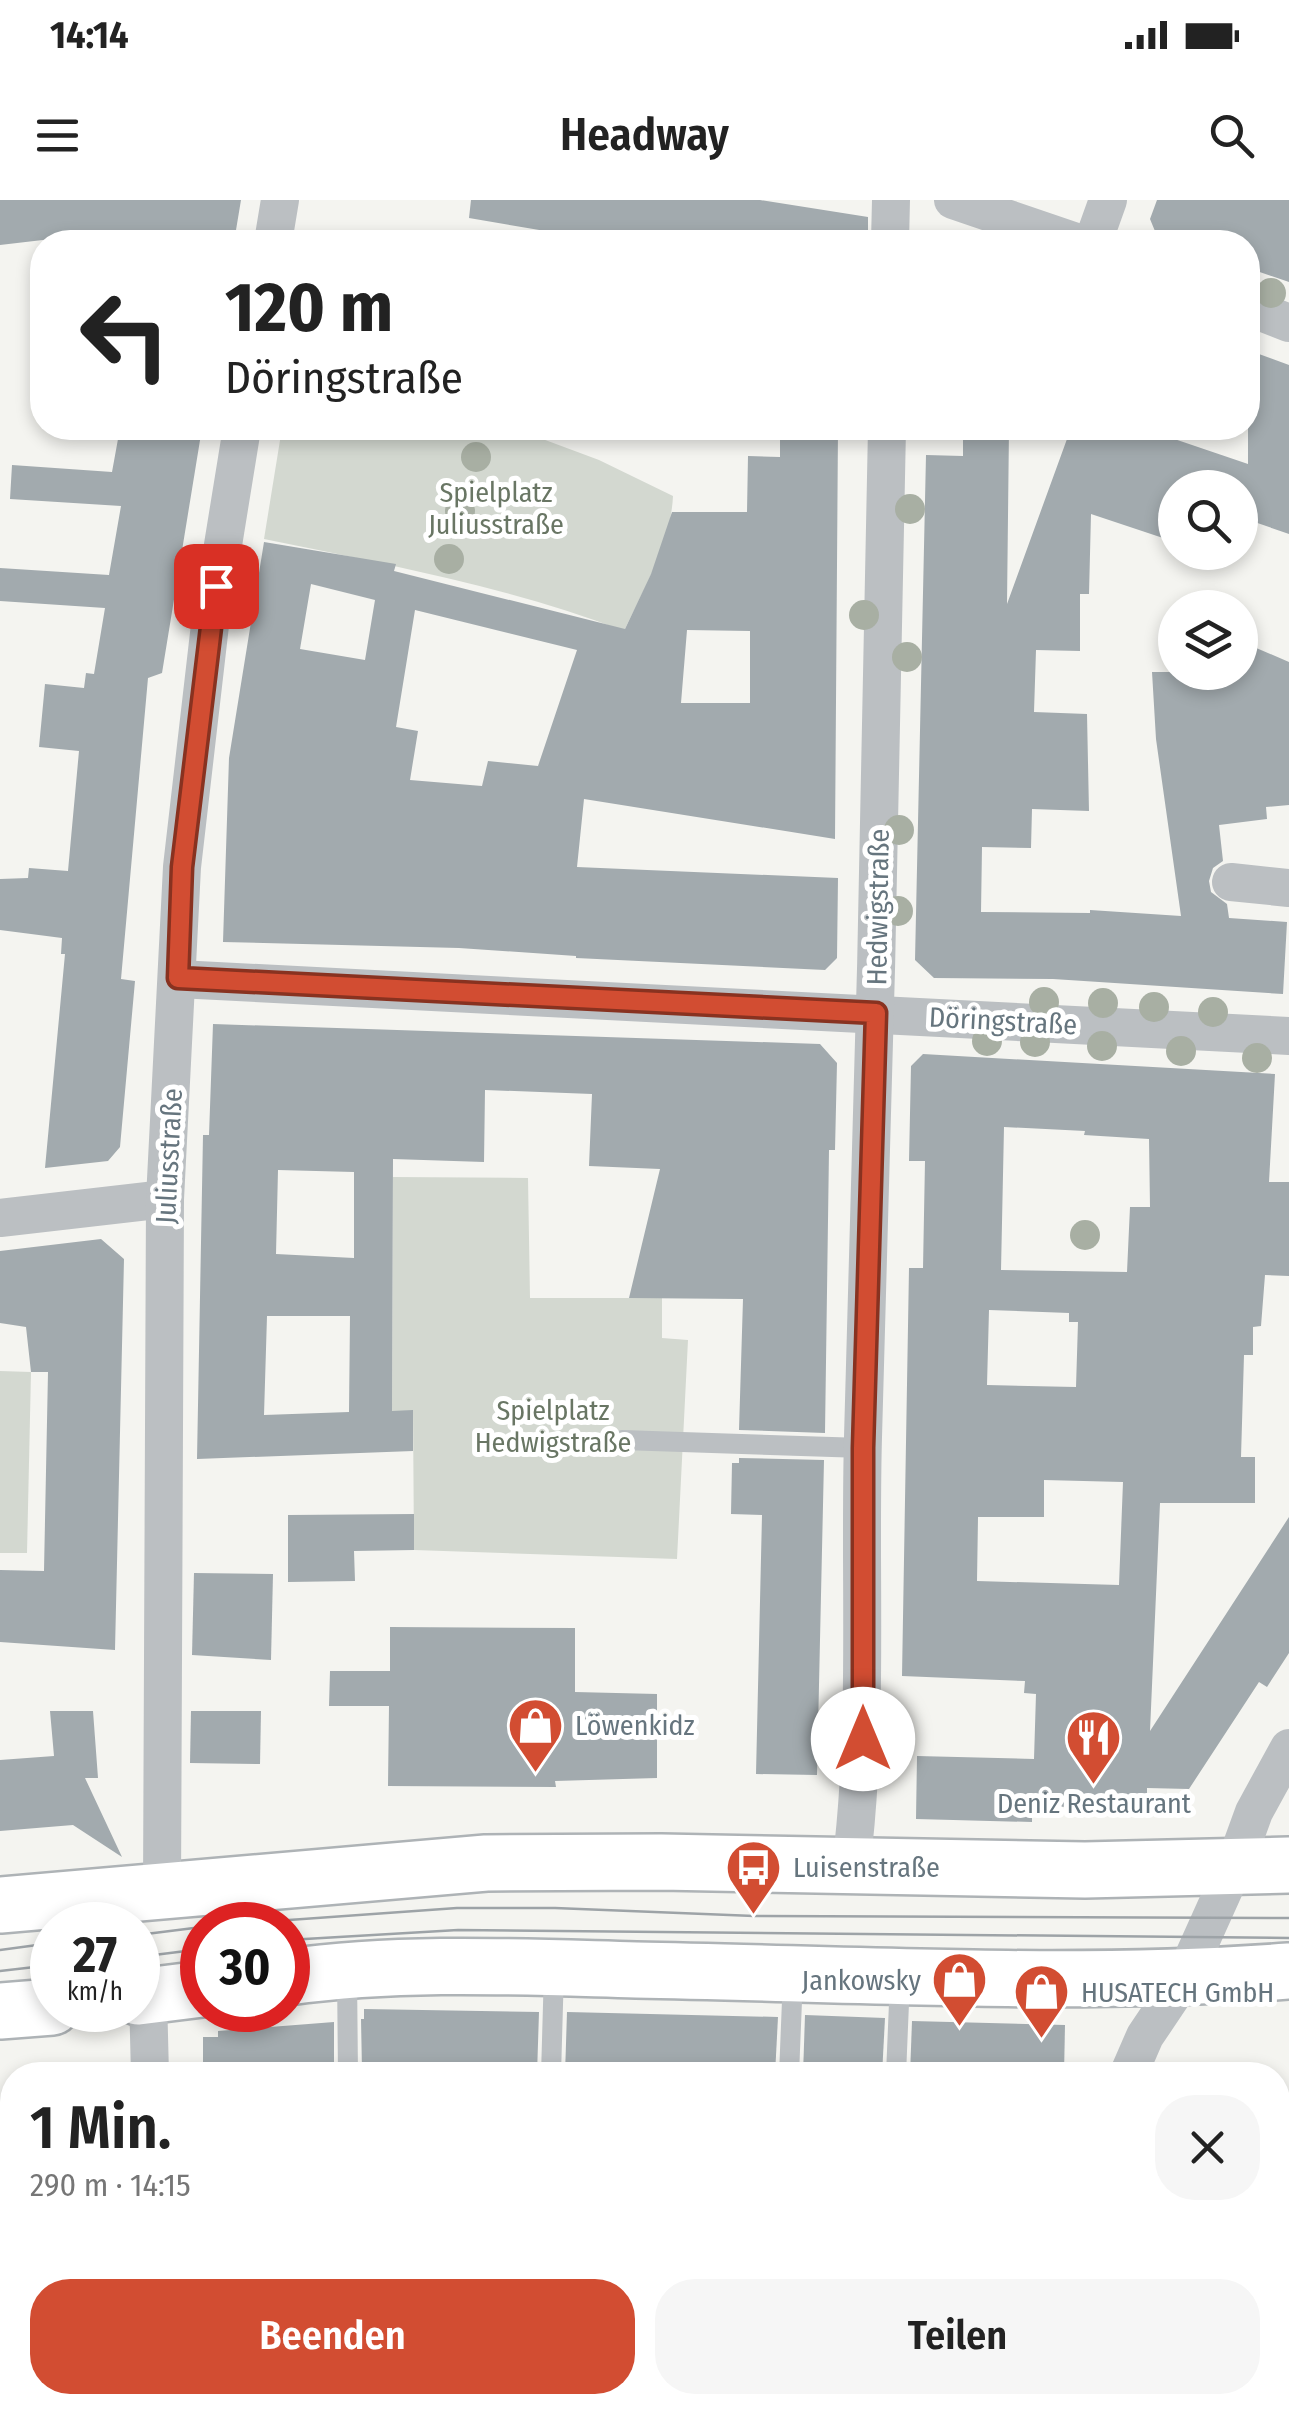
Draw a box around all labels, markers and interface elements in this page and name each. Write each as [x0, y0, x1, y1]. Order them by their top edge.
text: 14:14 [50, 12, 129, 58]
icon: menu [30, 108, 85, 163]
text: Headway [560, 108, 729, 162]
icon: search [1204, 108, 1259, 163]
text: 120 m [225, 266, 393, 350]
icon: left [60, 270, 190, 400]
text: Döringstraße [225, 351, 463, 405]
map controls [1158, 470, 1258, 690]
button: search [1158, 470, 1258, 570]
park label: Spielplatz Juliusstraße [428, 476, 564, 541]
pin [174, 544, 259, 629]
icon: arrive [189, 559, 244, 614]
button: layers [1158, 590, 1258, 690]
street label: Hedwigstraße [860, 828, 896, 986]
street label: Döringstraße [928, 1001, 1078, 1041]
street label: Juliusstraße [149, 1087, 189, 1225]
park label: Spielplatz Hedwigstraße [475, 1394, 631, 1459]
position arrow [811, 1687, 915, 1791]
shop icon: Löwenkidz [506, 1695, 566, 1774]
restaurant icon: Deniz Restaurant [1064, 1707, 1124, 1786]
place label: Löwenkidz [575, 1709, 695, 1742]
place label: Deniz Restaurant [997, 1787, 1192, 1820]
bus stop icon: Luisenstraße [724, 1837, 784, 1916]
place label: Luisenstraße [793, 1851, 940, 1884]
speed limit sign: 30 [180, 1902, 310, 2032]
text: 27 [73, 1925, 117, 1985]
shop icon: Jankowsky [930, 1950, 990, 2029]
shop icon: HUSATECH GmbH [1012, 1962, 1072, 2041]
place label: Jankowsky [802, 1964, 922, 1997]
place label: HUSATECH GmbH [1081, 1976, 1274, 2009]
text: km/h [67, 1977, 123, 2007]
text: 1 Min. [30, 2092, 171, 2164]
button: close [1155, 2095, 1260, 2200]
text: 290 m · 14:15 [30, 2166, 191, 2204]
button: Beenden [30, 2279, 635, 2394]
button: Teilen [655, 2279, 1260, 2394]

